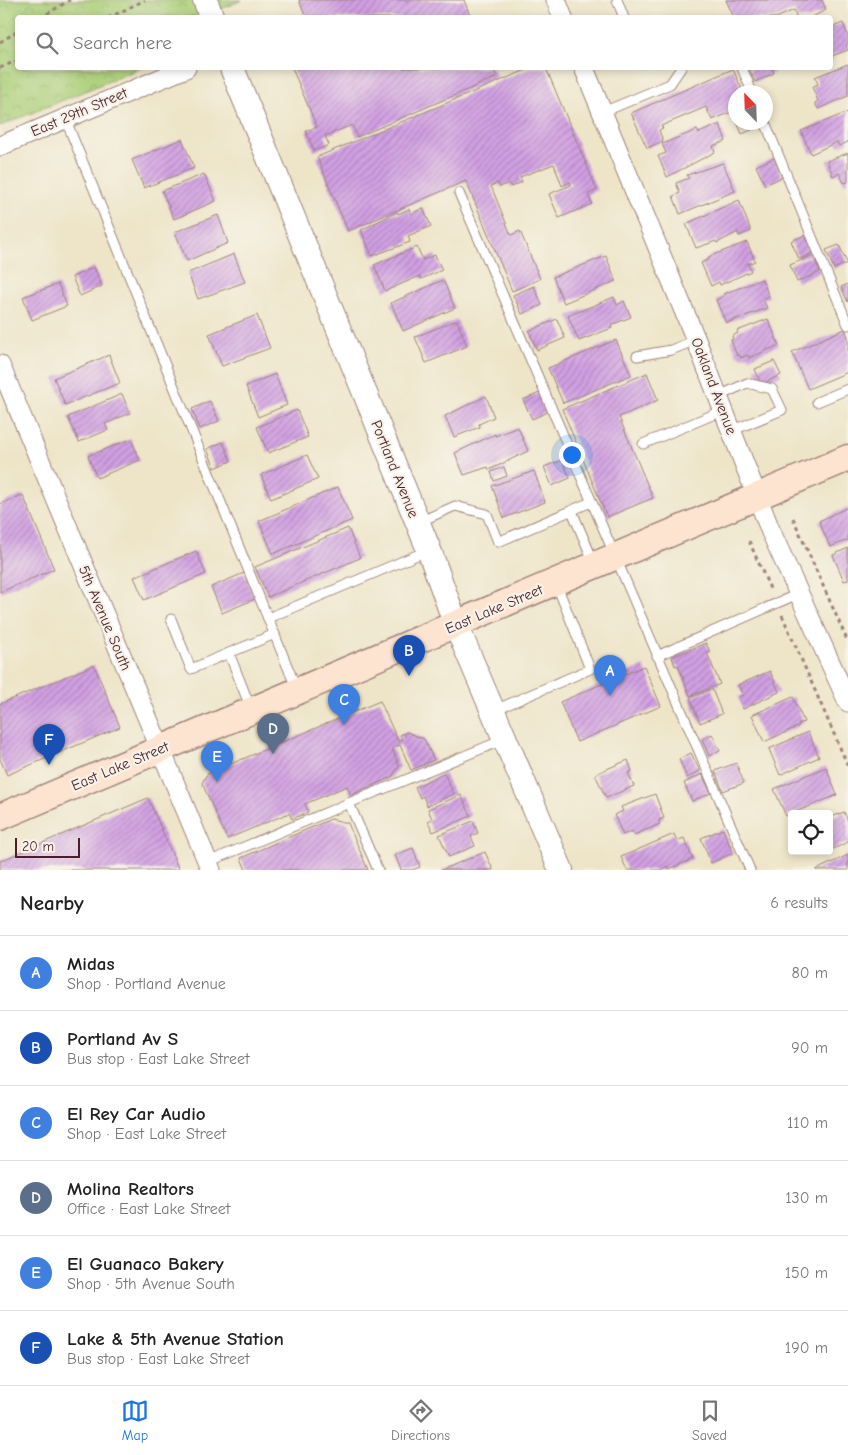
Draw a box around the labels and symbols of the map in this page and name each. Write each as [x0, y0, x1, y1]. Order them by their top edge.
street label: East 29th Street [28, 83, 131, 140]
north arrow [728, 85, 773, 130]
street label: Oakland Avenue [687, 335, 741, 438]
street label: Portland Avenue [367, 417, 423, 521]
your location [559, 442, 585, 468]
street label: 5th Avenue South [75, 563, 135, 673]
street label: East Lake Street [442, 580, 546, 638]
pin: B [393, 635, 425, 676]
pin: A [594, 655, 626, 696]
pin: C [328, 684, 360, 725]
pin: D [257, 713, 289, 754]
pin: F [33, 724, 65, 765]
street label: East Lake Street [68, 737, 172, 795]
pin: E [201, 741, 233, 782]
scale bar [15, 835, 80, 858]

